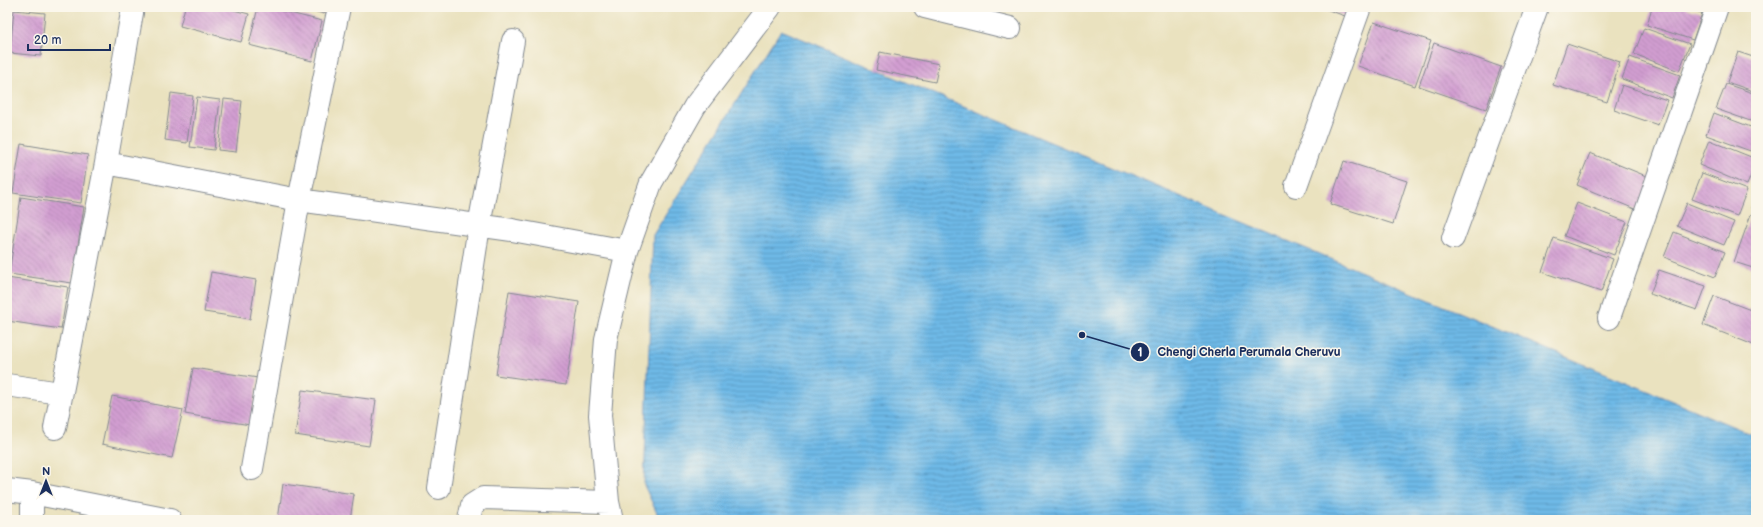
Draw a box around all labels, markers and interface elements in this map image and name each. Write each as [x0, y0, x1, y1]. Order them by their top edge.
scale bar [28, 26, 110, 52]
text: 20 m [34, 33, 61, 48]
callout: Chengi Cherla Perumala Cheruvu [1130, 340, 1349, 364]
text: 1 [1137, 345, 1143, 360]
text: Chengi Cherla Perumala Cheruvu [1157, 345, 1341, 360]
north arrow [26, 461, 66, 501]
text: N [42, 465, 50, 478]

